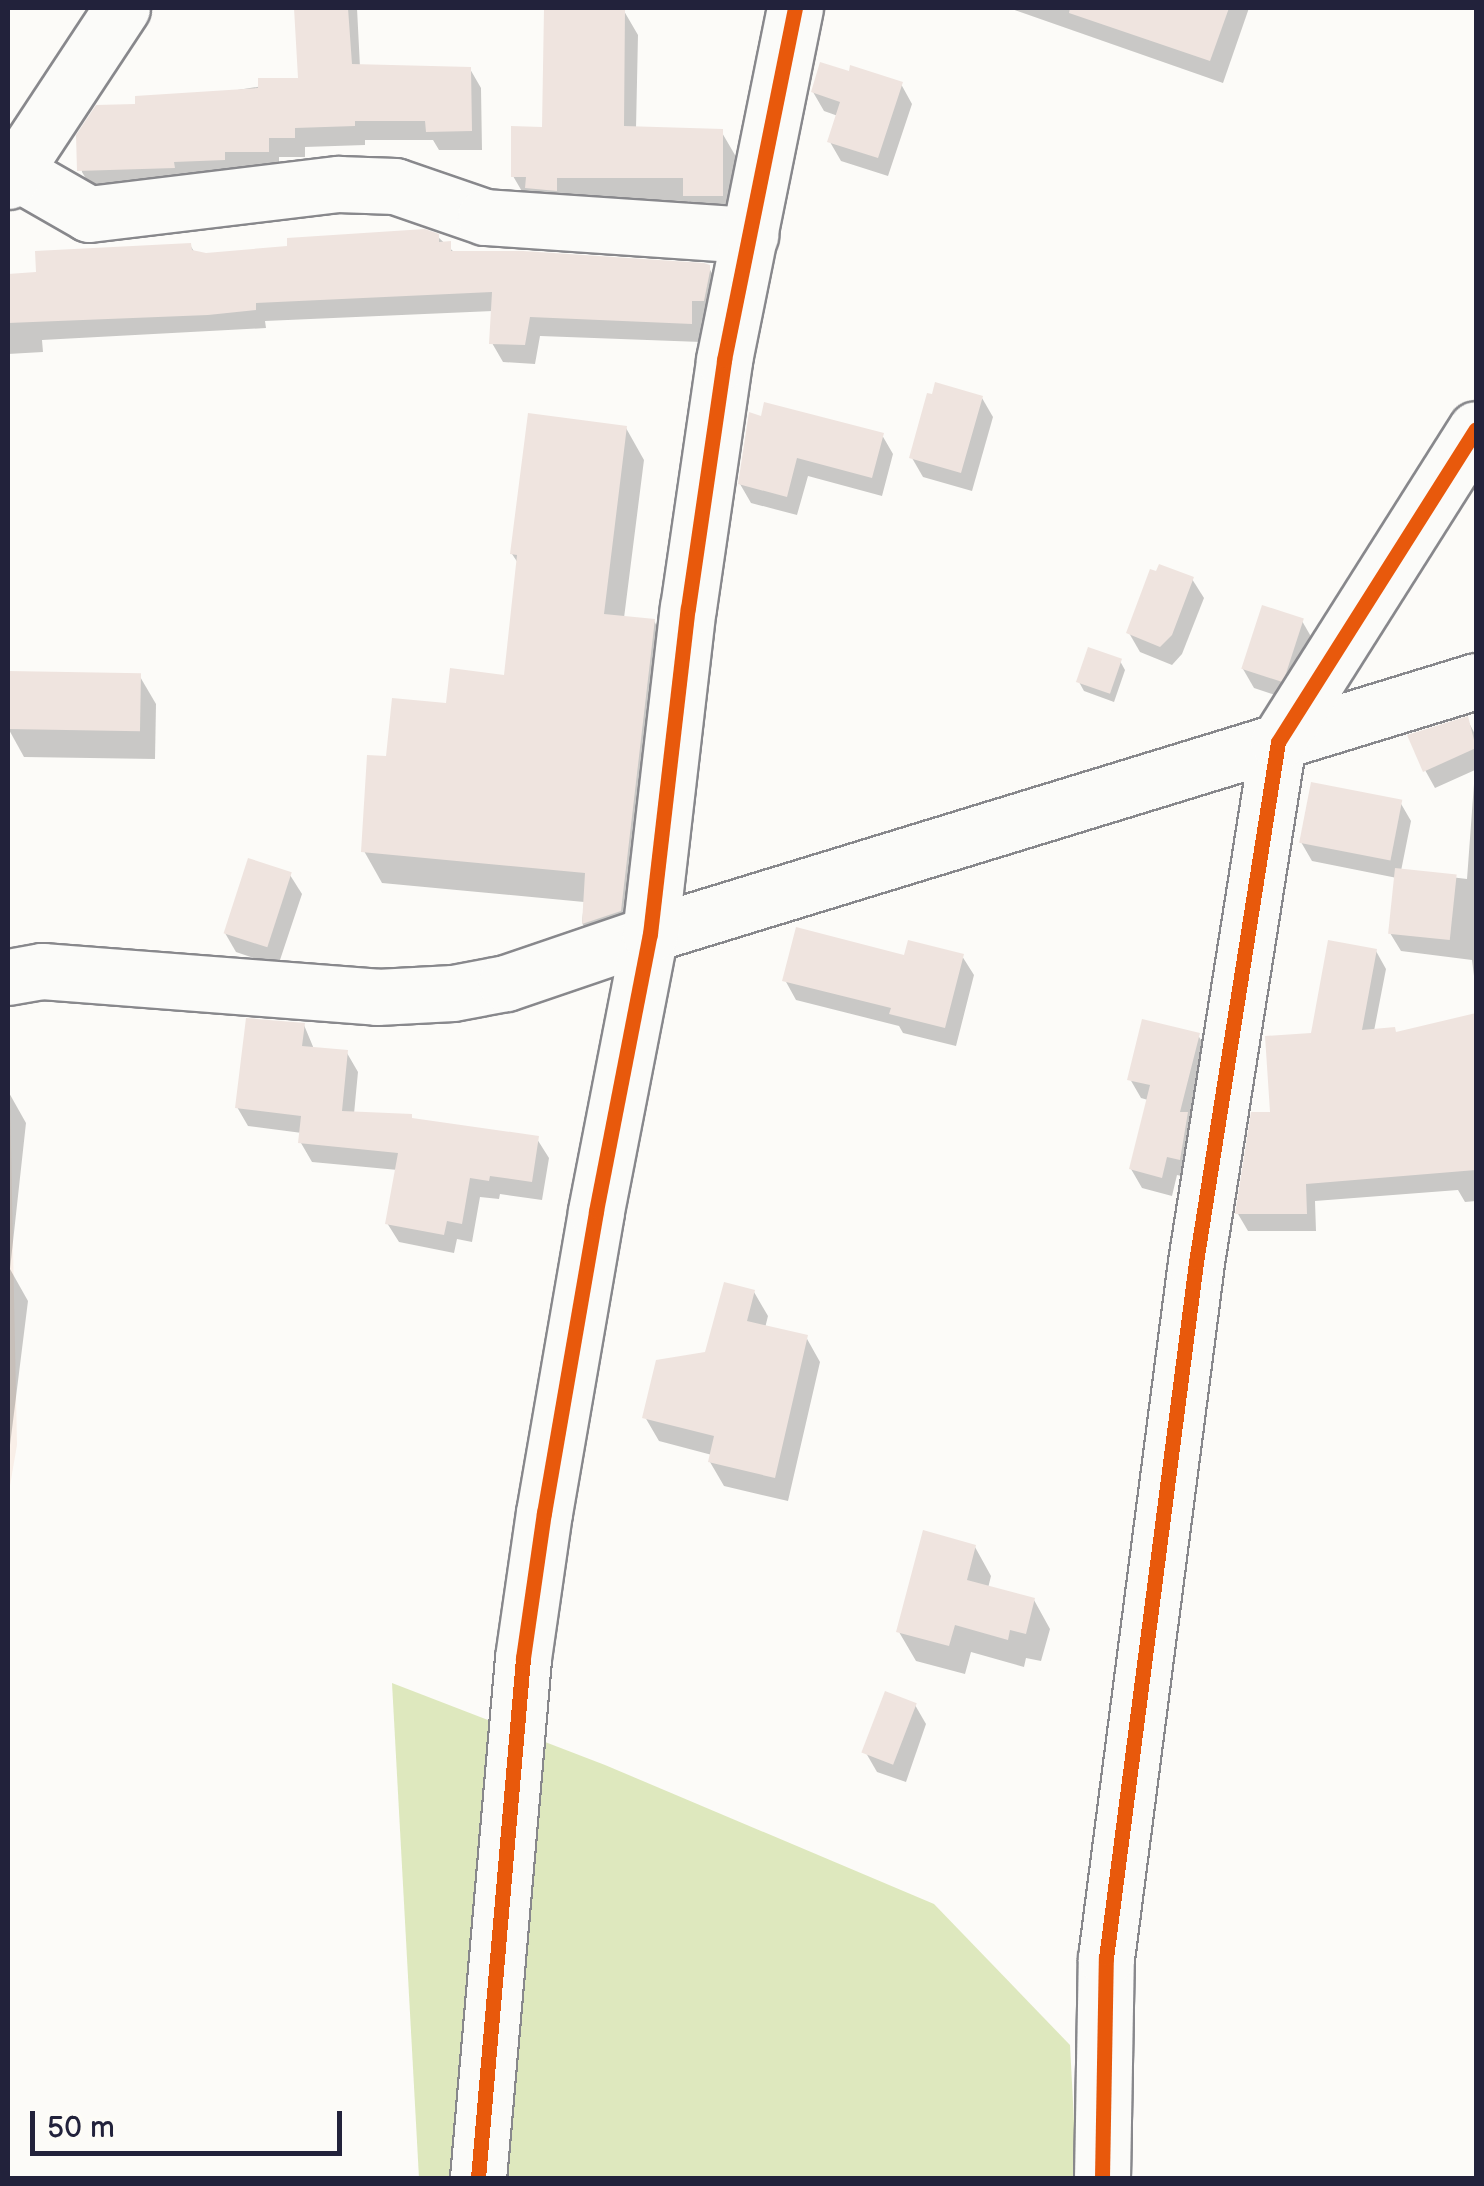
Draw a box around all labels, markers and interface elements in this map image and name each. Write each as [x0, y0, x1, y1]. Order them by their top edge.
scale bar [35, 2091, 348, 2153]
text: 50 m [47, 2110, 115, 2146]

